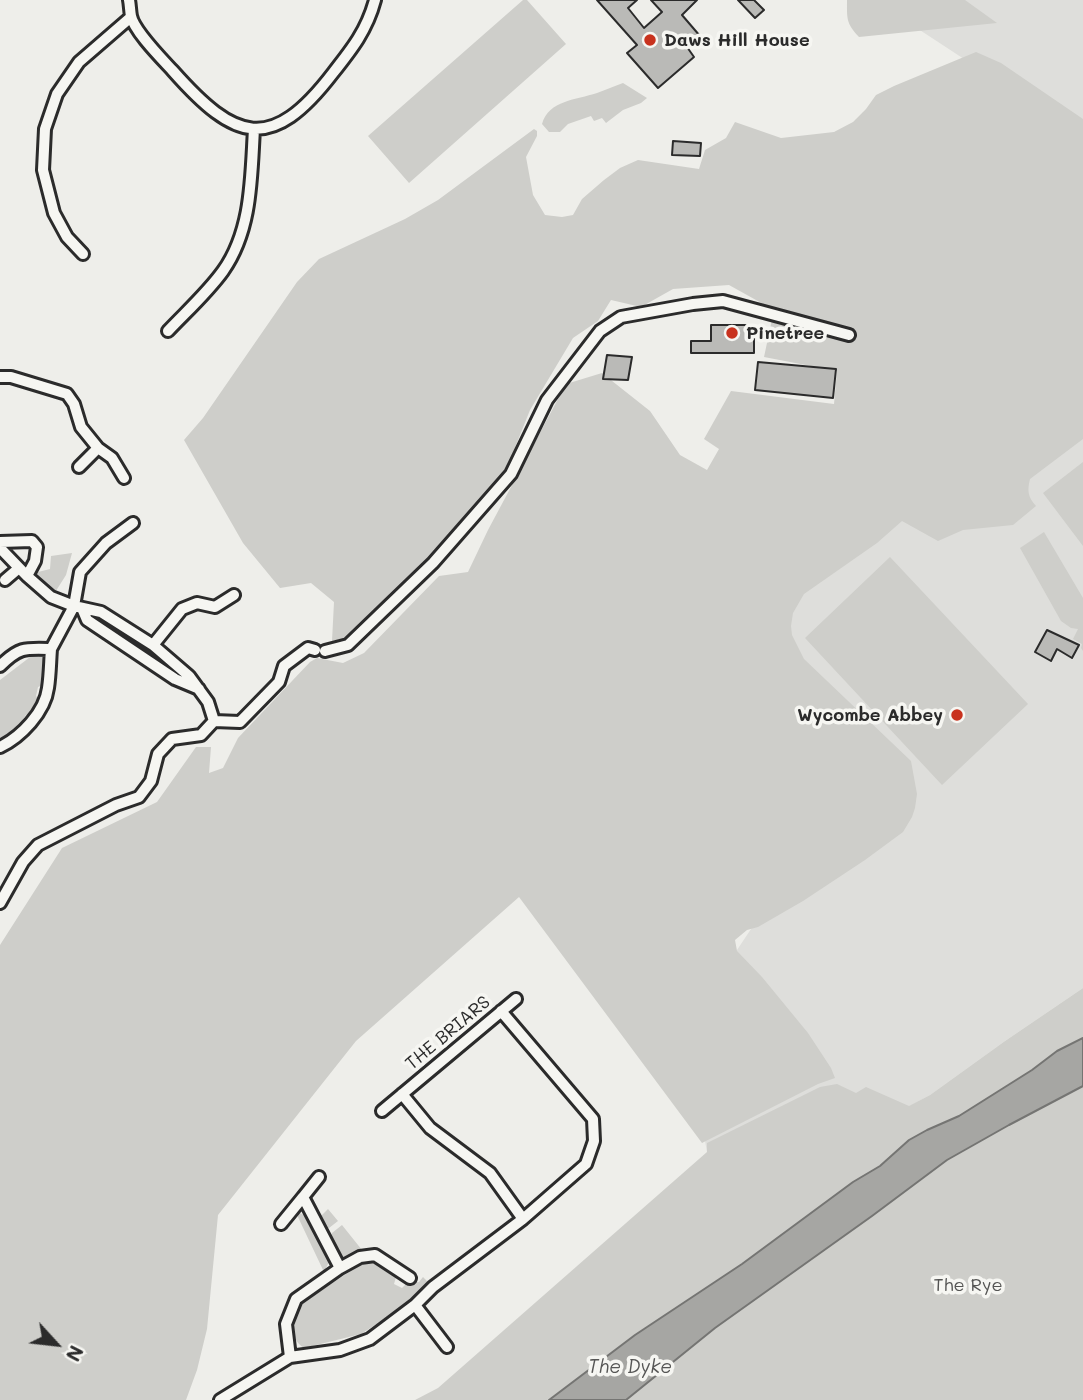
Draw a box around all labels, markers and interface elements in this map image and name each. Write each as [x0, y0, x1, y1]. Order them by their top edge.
place label: Daws Hill House [664, 29, 810, 51]
marker: Daws Hill House [642, 32, 658, 48]
place label: Pinetree [746, 322, 824, 344]
marker: Pinetree [724, 325, 740, 341]
place label: Wycombe Abbey [797, 704, 943, 726]
marker: Wycombe Abbey [949, 707, 965, 723]
street label: THE BRIARS [401, 991, 495, 1075]
park label: The Rye [933, 1274, 1003, 1296]
north arrow [21, 1309, 91, 1379]
text: N [61, 1342, 90, 1366]
water label: The Dyke [588, 1356, 672, 1378]

